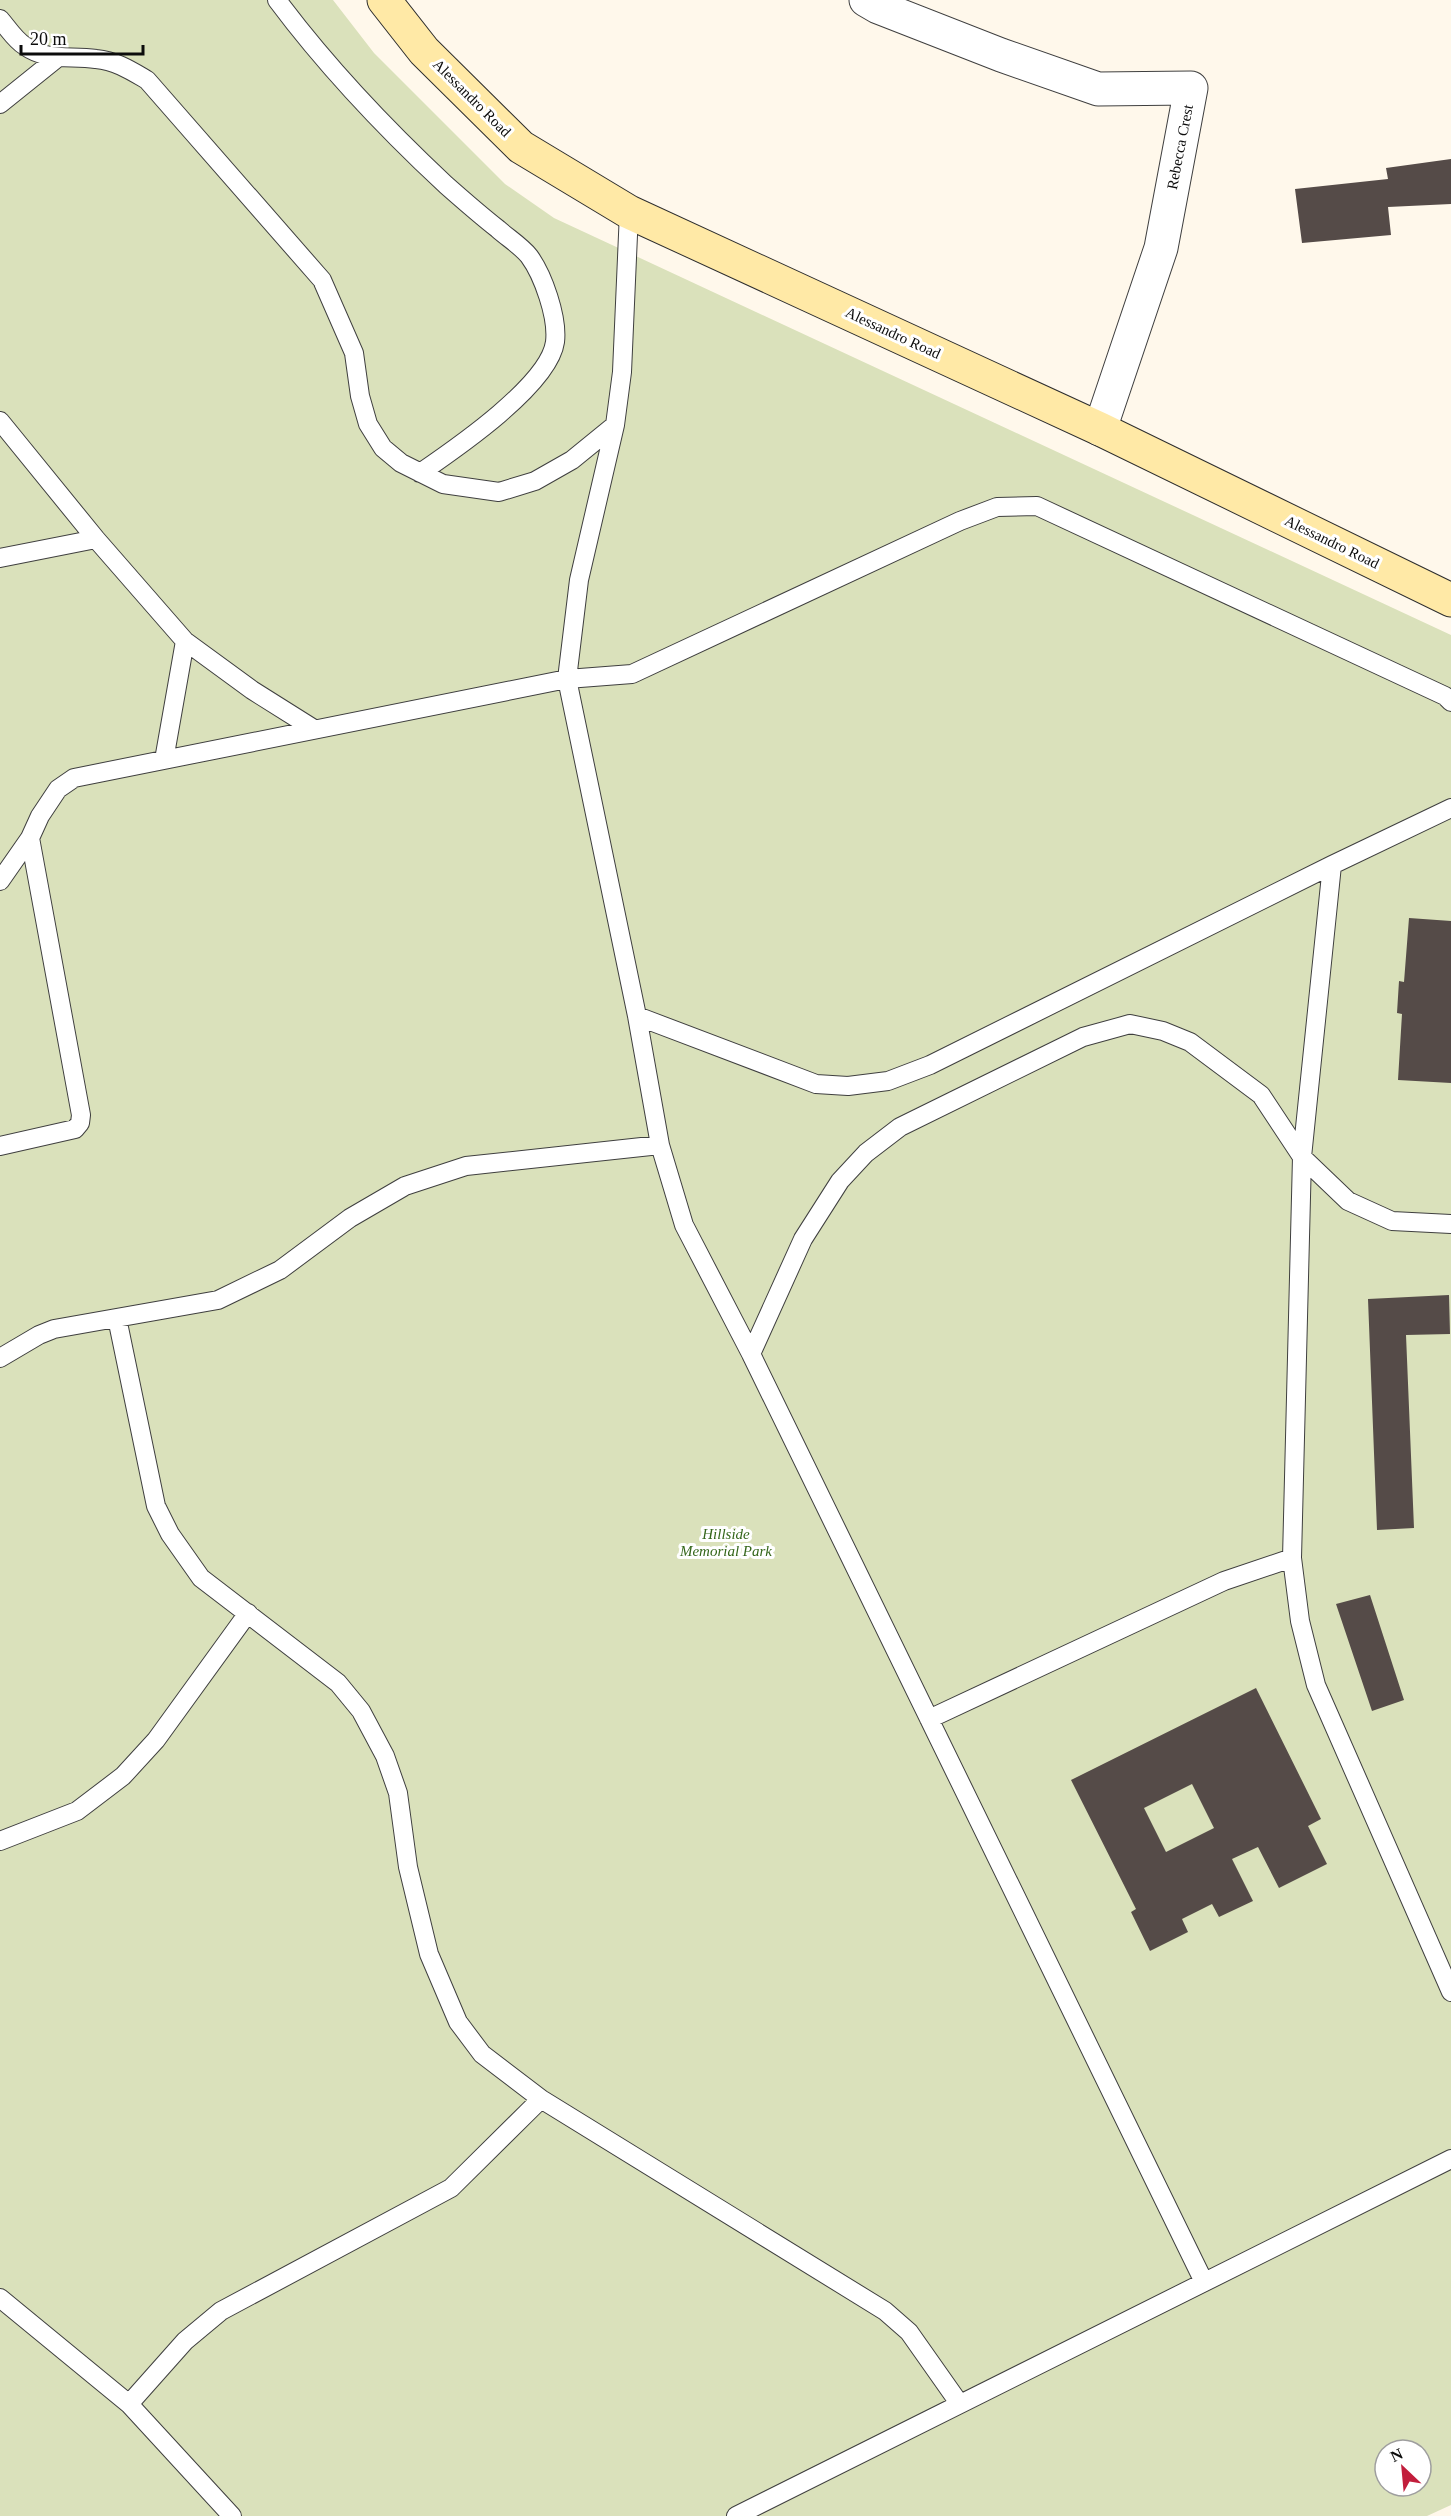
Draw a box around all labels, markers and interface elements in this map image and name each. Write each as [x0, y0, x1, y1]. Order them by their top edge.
scale bar [21, 18, 142, 56]
text: 20 m [30, 29, 67, 49]
street label: Alessandro Road [430, 56, 514, 140]
street label: Rebecca Crest [1164, 102, 1196, 191]
street label: Alessandro Road [843, 304, 943, 362]
street label: Alessandro Road [1282, 512, 1382, 572]
park label: Hillside Memorial Park [679, 1526, 772, 1559]
north arrow [1373, 2438, 1433, 2498]
text: N [1388, 2445, 1406, 2465]

